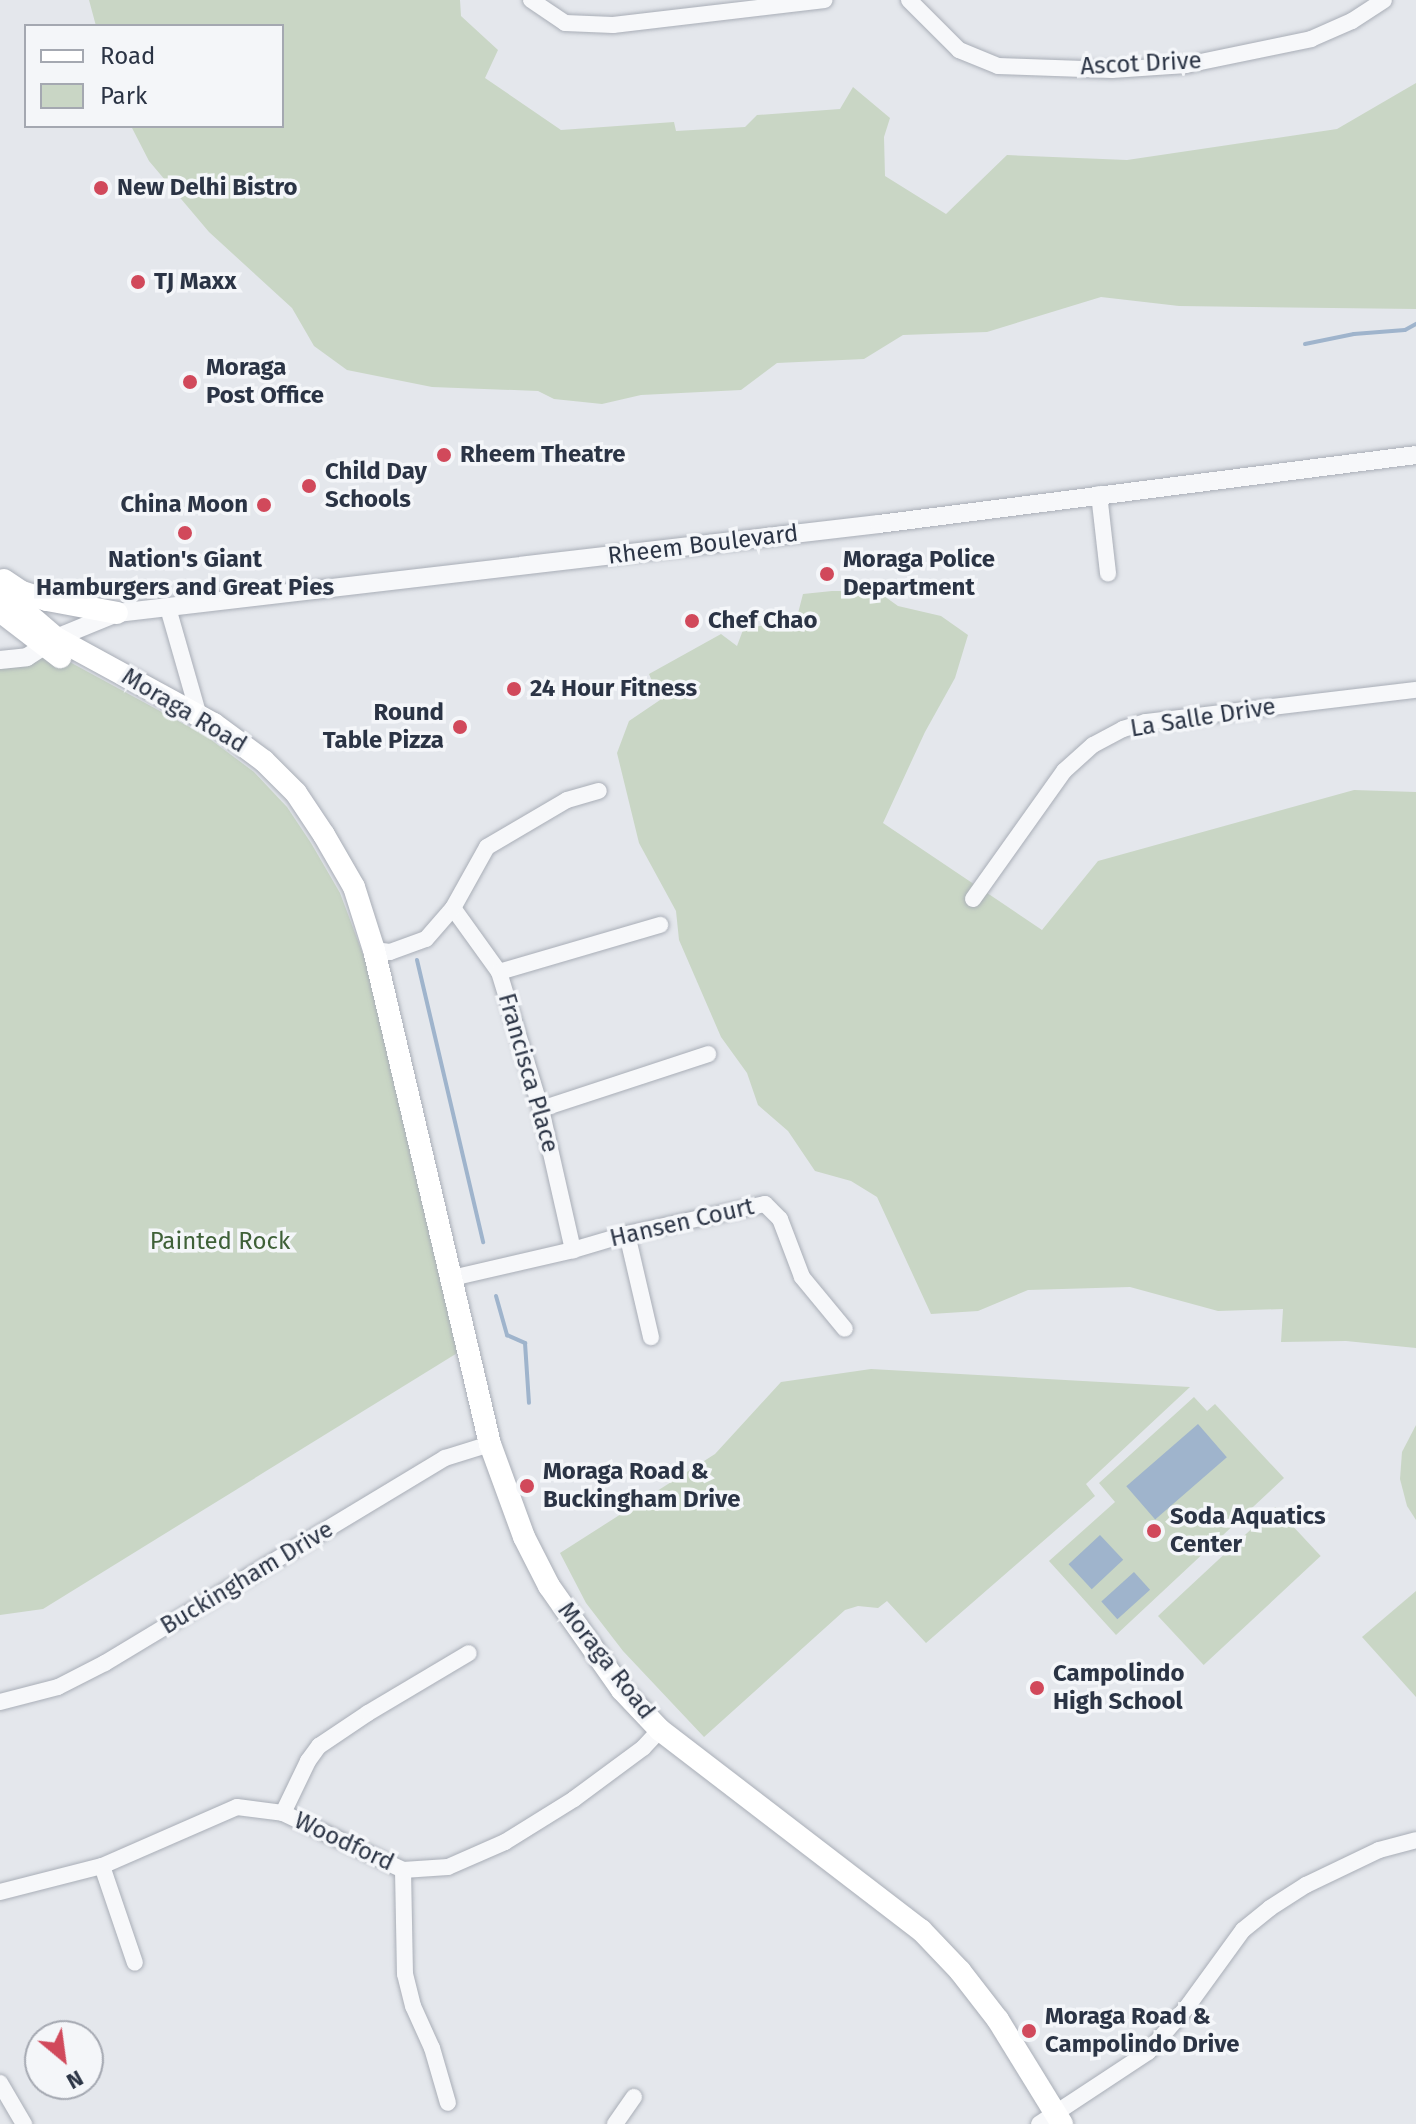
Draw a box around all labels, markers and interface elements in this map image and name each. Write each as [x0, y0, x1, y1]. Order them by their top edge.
legend [24, 24, 284, 128]
text: Road [100, 42, 155, 70]
street label: Ascot Drive [1080, 46, 1202, 82]
text: Park [100, 82, 147, 110]
place label: New Delhi Bistro [117, 174, 297, 202]
marker: New Delhi Bistro [92, 179, 110, 197]
place label: TJ Maxx [154, 268, 236, 296]
marker: TJ Maxx [129, 273, 147, 291]
place label: Moraga Post Office [206, 354, 324, 410]
marker: Moraga Post Office [181, 373, 199, 391]
place label: Rheem Theatre [460, 441, 626, 469]
marker: Rheem Theatre [435, 446, 453, 464]
place label: Child Day Schools [325, 458, 427, 514]
marker: Child Day Schools [300, 477, 318, 495]
place label: China Moon [120, 491, 248, 519]
marker: China Moon [255, 496, 273, 514]
street label: Rheem Boulevard [606, 519, 800, 571]
marker: Nation's Giant Hamburgers and Great Pies [176, 524, 194, 542]
place label: Nation's Giant Hamburgers and Great Pies [36, 546, 334, 602]
place label: Moraga Police Department [843, 546, 995, 602]
marker: Moraga Police Department [818, 565, 836, 583]
place label: Chef Chao [708, 607, 817, 635]
marker: Chef Chao [683, 612, 701, 630]
street label: Moraga Road [116, 662, 252, 760]
place label: 24 Hour Fitness [530, 675, 697, 703]
marker: 24 Hour Fitness [505, 680, 523, 698]
street label: La Salle Drive [1128, 692, 1278, 744]
place label: Round Table Pizza [323, 699, 444, 755]
marker: Round Table Pizza [451, 718, 469, 736]
street label: Francisca Place [492, 990, 564, 1156]
street label: Hansen Court [607, 1192, 757, 1254]
park label: Painted Rock [150, 1228, 290, 1256]
place label: Moraga Road & Buckingham Drive [543, 1458, 740, 1514]
marker: Moraga Road & Buckingham Drive [518, 1477, 536, 1495]
place label: Soda Aquatics Center [1170, 1503, 1326, 1559]
street label: Buckingham Drive [156, 1515, 338, 1641]
marker: Soda Aquatics Center [1145, 1522, 1163, 1540]
street label: Moraga Road [551, 1597, 661, 1725]
place label: Campolindo High School [1053, 1660, 1184, 1716]
marker: Campolindo High School [1028, 1679, 1046, 1697]
street label: Woodford [290, 1806, 398, 1878]
place label: Moraga Road & Campolindo Drive [1045, 2003, 1240, 2059]
north arrow [24, 2020, 104, 2100]
marker: Moraga Road & Campolindo Drive [1020, 2022, 1038, 2040]
text: N [62, 2064, 88, 2095]

